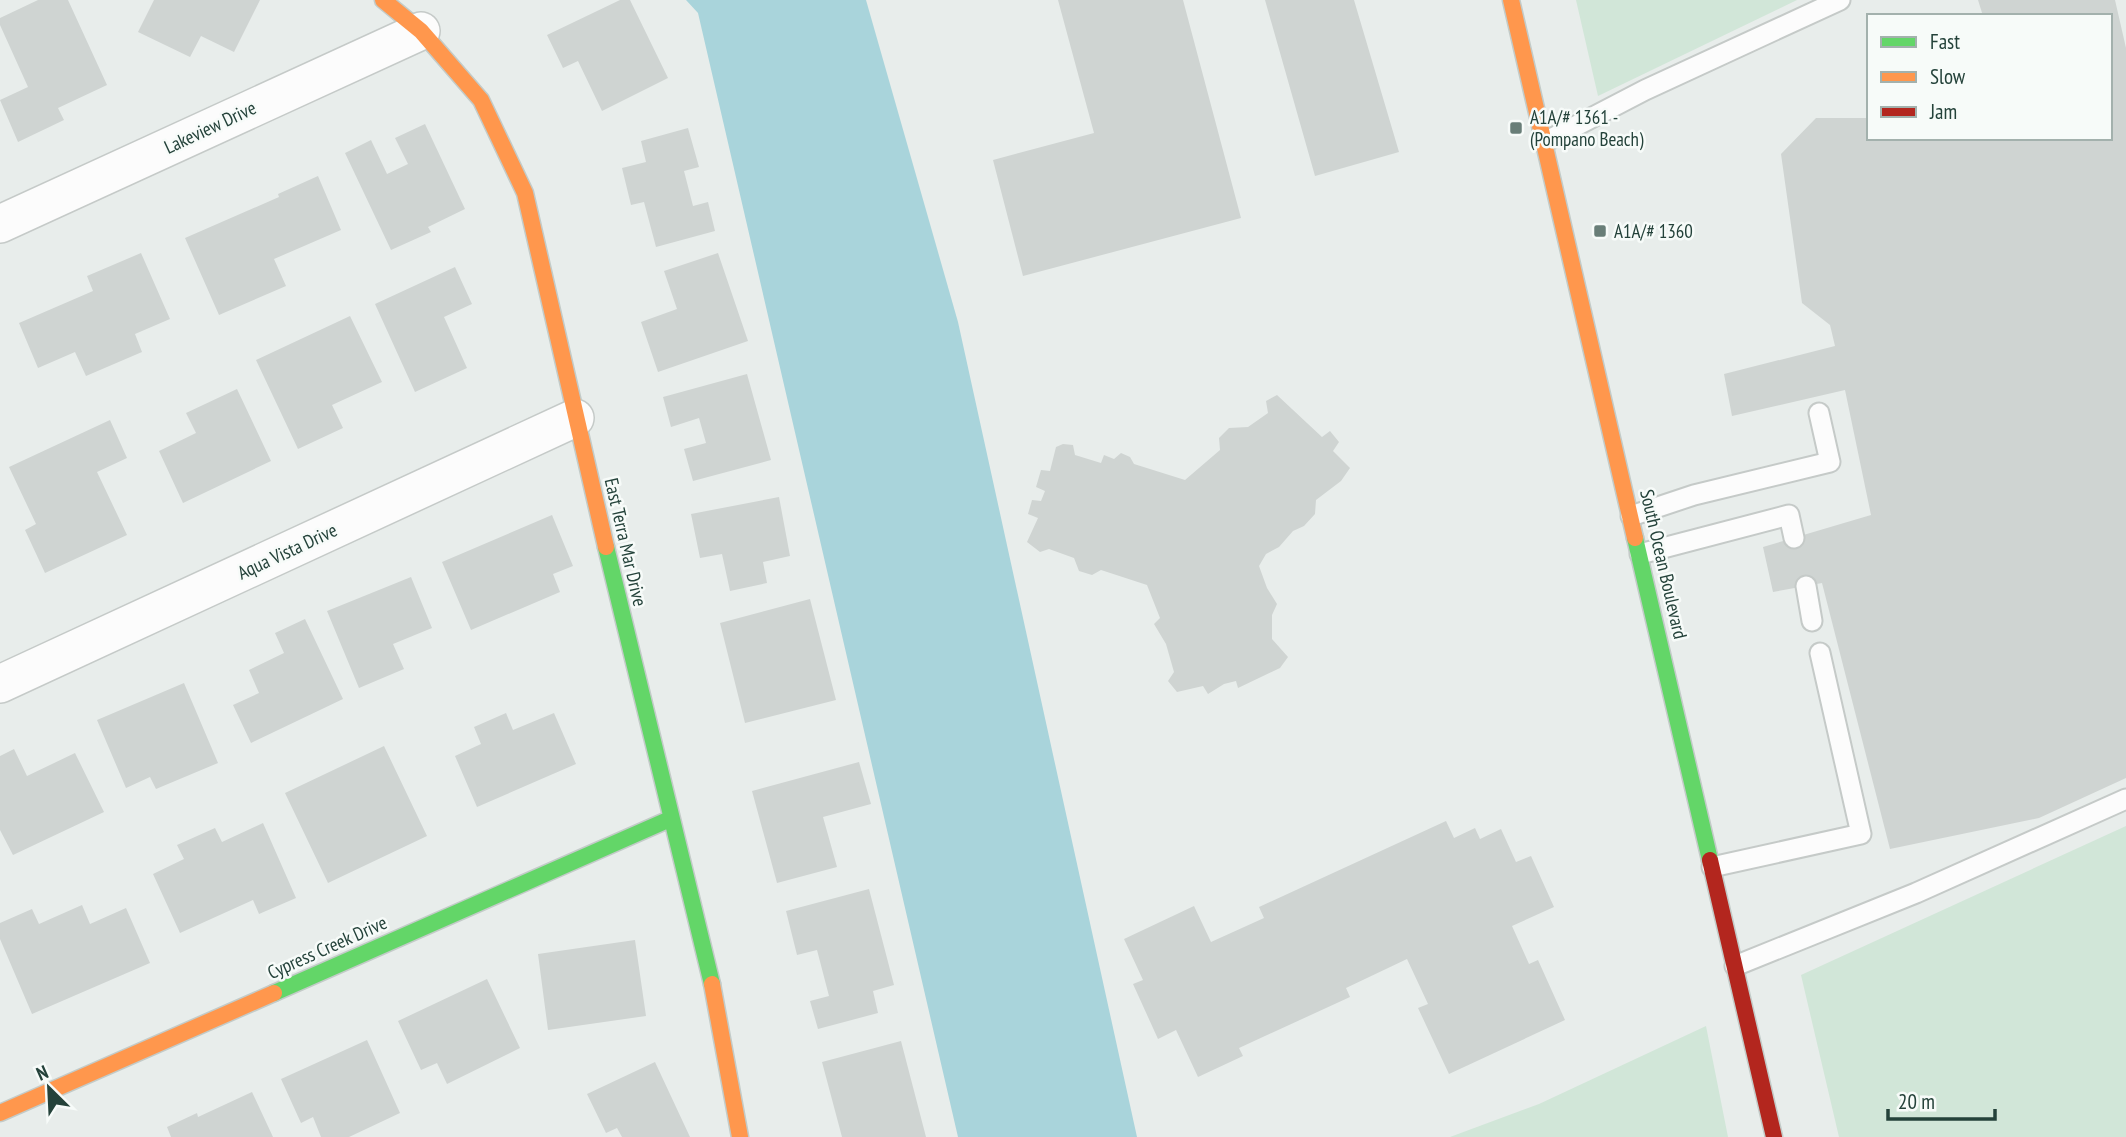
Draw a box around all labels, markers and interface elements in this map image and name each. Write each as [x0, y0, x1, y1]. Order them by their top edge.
legend [1867, 14, 2112, 140]
text: Fast [1930, 28, 1960, 55]
text: Slow [1930, 63, 1966, 90]
street label: Lakeview Drive [160, 95, 260, 159]
text: Jam [1929, 98, 1957, 125]
place label: A1A/# 1361 - (Pompano Beach) [1530, 105, 1644, 151]
marker: A1A/# 1361 - (Pompano Beach) [1508, 120, 1524, 136]
place label: A1A/# 1360 [1614, 219, 1693, 243]
marker: A1A/# 1360 [1592, 223, 1608, 239]
street label: East Terra Mar Drive [600, 476, 652, 609]
street label: South Ocean Boulevard [1635, 487, 1693, 641]
street label: Aqua Vista Drive [233, 517, 341, 585]
street label: Cypress Creek Drive [264, 910, 390, 984]
north arrow [14, 1053, 84, 1123]
text: N [33, 1059, 52, 1086]
scale bar [1888, 1078, 1995, 1122]
text: 20 m [1898, 1088, 1935, 1115]

